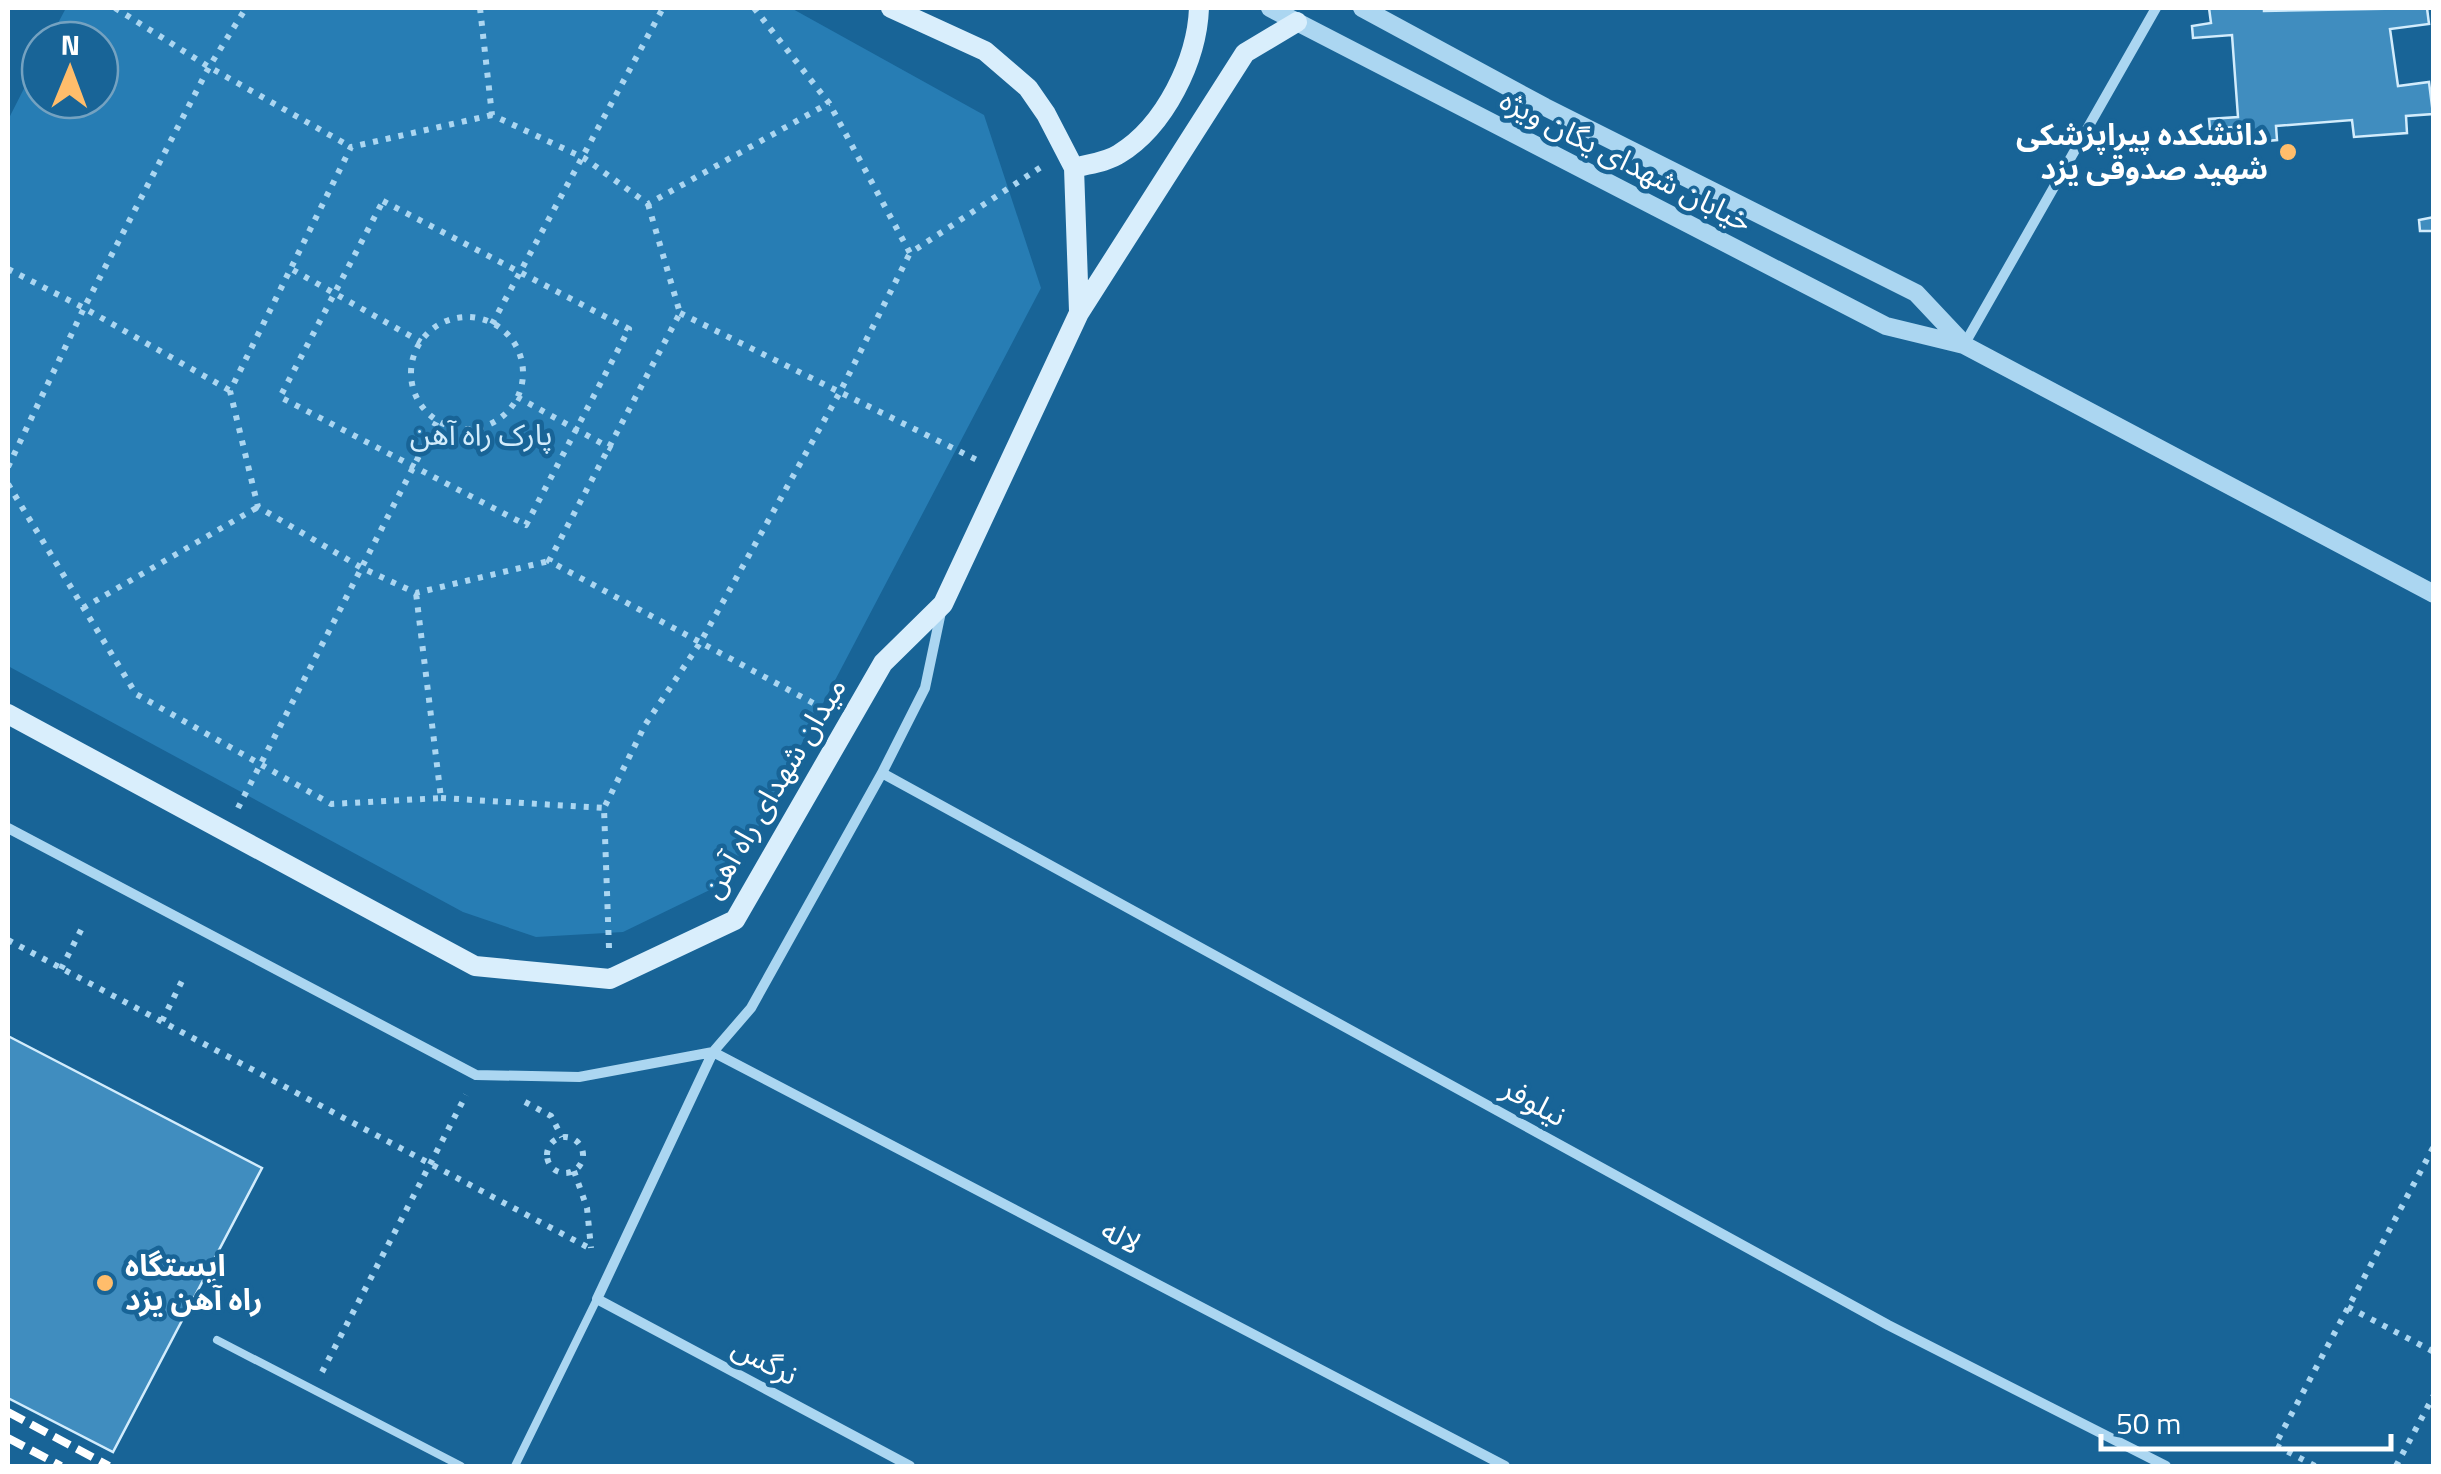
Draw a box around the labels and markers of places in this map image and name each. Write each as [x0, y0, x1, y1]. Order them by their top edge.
place label: دانشکده پیراپزشکی شهید صدوقی یزد [2016, 111, 2268, 191]
marker: دانشکده پیراپزشکی شهید صدوقی یزد [2277, 141, 2299, 163]
place label: ایستگاه راه آهن یزد [125, 1242, 262, 1322]
marker: ایستگاه راه آهن یزد [94, 1272, 116, 1294]

